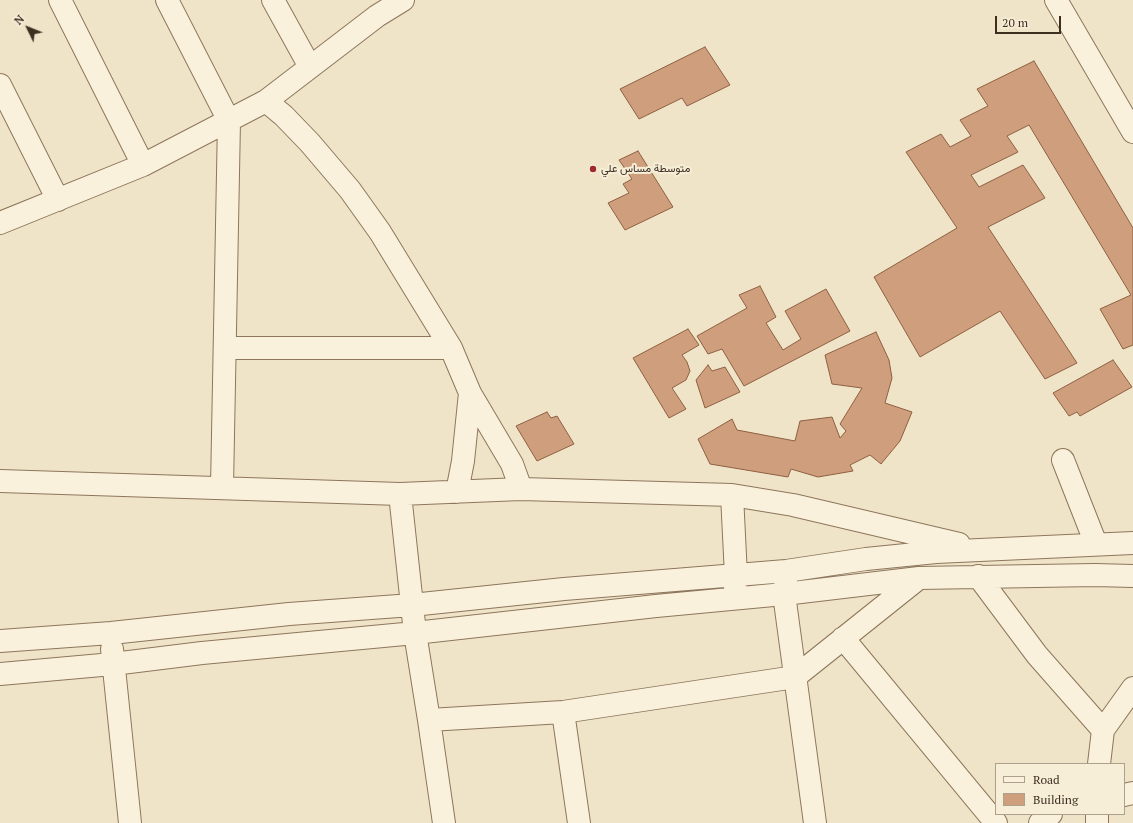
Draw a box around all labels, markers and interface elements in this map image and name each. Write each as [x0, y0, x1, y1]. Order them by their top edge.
north arrow [8, 8, 48, 48]
scale bar [997, 8, 1063, 34]
text: N [11, 12, 27, 28]
text: 20 m [1002, 15, 1028, 30]
place label: متوسطة مساس علي [601, 162, 690, 176]
marker: متوسطة مساس علي [588, 164, 598, 174]
legend [995, 763, 1125, 815]
text: Road [1033, 772, 1060, 787]
text: Building [1033, 792, 1078, 807]

